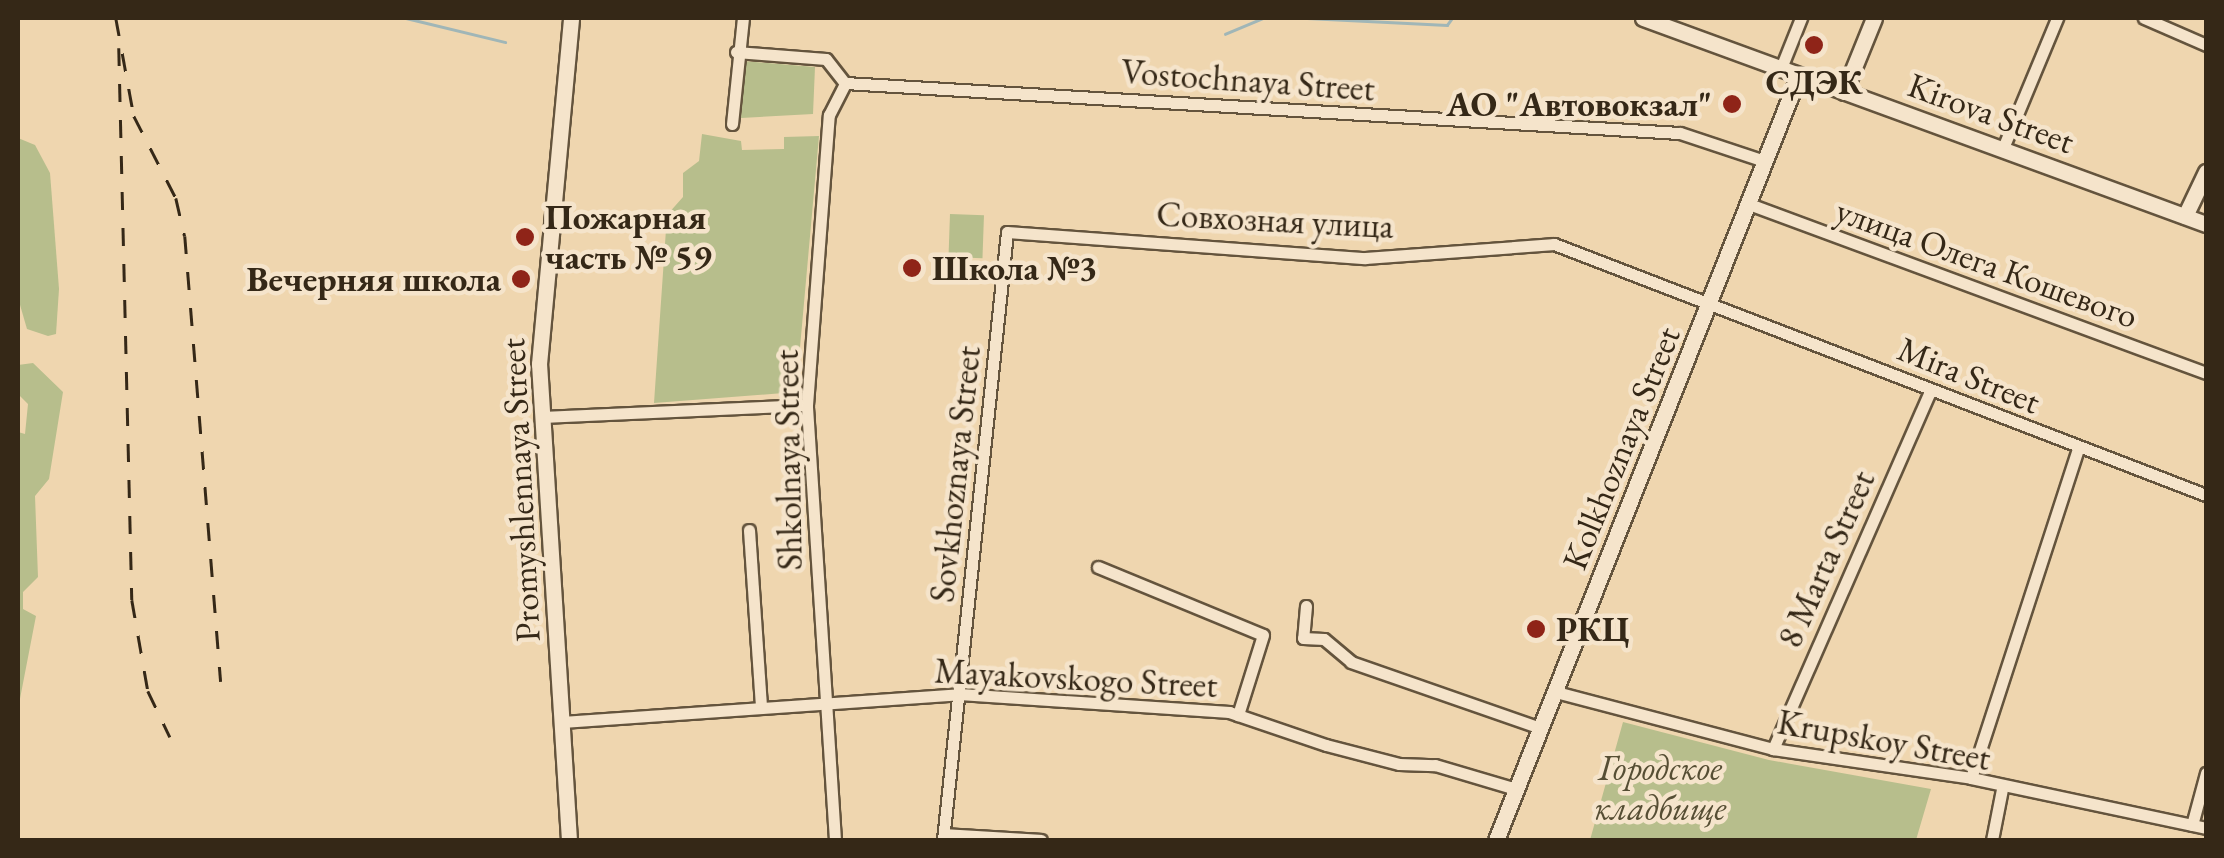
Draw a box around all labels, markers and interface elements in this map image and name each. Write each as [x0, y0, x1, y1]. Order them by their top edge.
marker: СДЭК [1803, 34, 1825, 56]
street label: Vostochnaya Street [1120, 50, 1376, 110]
place label: СДЭК [1765, 61, 1863, 103]
street label: Kirova Street [1902, 64, 2080, 162]
place label: АО "Автовокзал" [1446, 83, 1712, 125]
marker: АО "Автовокзал" [1721, 93, 1743, 115]
street label: улица Олега Кошевого [1830, 189, 2144, 337]
street label: Совхозная улица [1155, 193, 1395, 247]
place label: Пожарная часть № 59 [545, 196, 712, 278]
marker: Пожарная часть № 59 [514, 226, 536, 248]
place label: Школа №3 [932, 247, 1097, 289]
marker: Школа №3 [901, 257, 923, 279]
place label: Вечерняя школа [246, 258, 501, 300]
marker: Вечерняя школа [510, 268, 532, 290]
street label: Kolkhoznaya Street [1553, 320, 1689, 576]
street label: Mira Street [1892, 327, 2046, 423]
street label: Promyshlennaya Street [491, 337, 549, 643]
street label: Sovkhoznaya Street [921, 344, 989, 604]
street label: Shkolnaya Street [765, 349, 811, 571]
street label: 8 Marta Street [1768, 464, 1884, 654]
place label: РКЦ [1556, 608, 1629, 650]
marker: РКЦ [1525, 618, 1547, 640]
street label: Mayakovskogo Street [933, 650, 1219, 706]
street label: Krupskoy Street [1774, 701, 1994, 779]
park label: Городское кладбище [1594, 747, 1726, 829]

